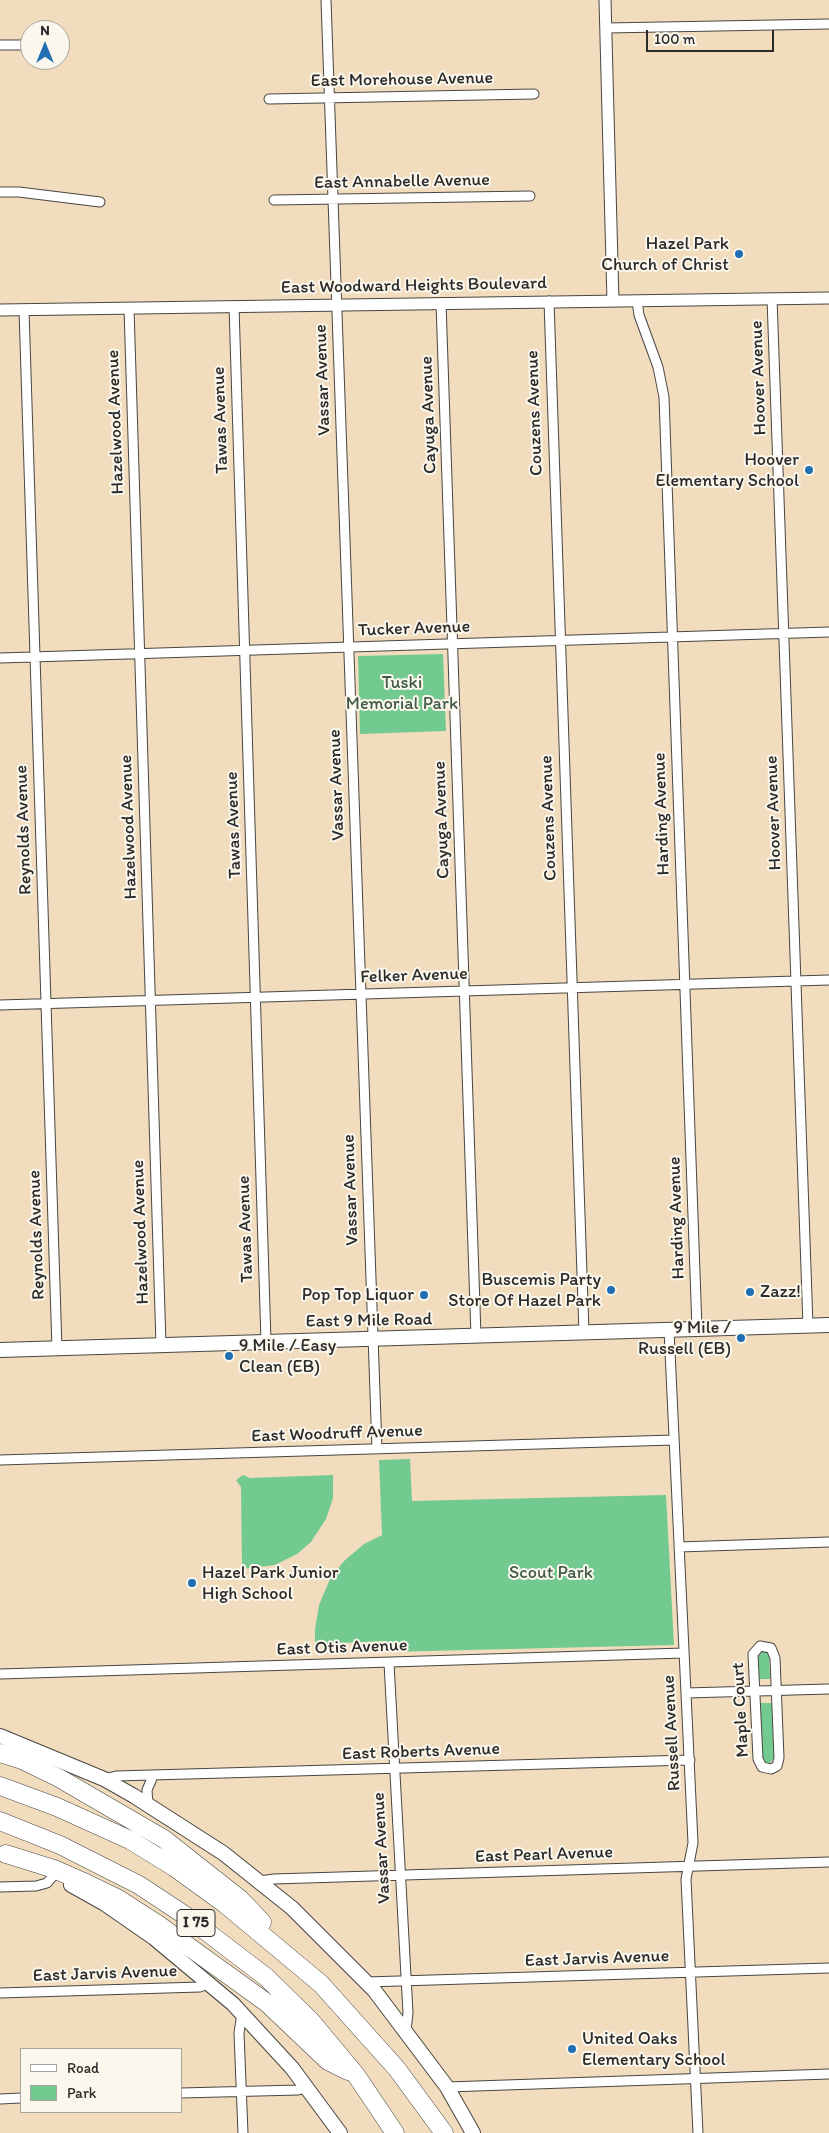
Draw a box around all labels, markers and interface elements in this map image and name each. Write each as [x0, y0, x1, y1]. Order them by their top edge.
north arrow [20, 20, 70, 70]
scale bar [649, 20, 776, 52]
text: N [40, 22, 50, 39]
text: 100 m [654, 30, 695, 48]
street label: East Morehouse Avenue [311, 68, 493, 92]
street label: East Annabelle Avenue [314, 170, 490, 194]
place label: Hazel Park Church of Christ [601, 233, 729, 276]
marker: Hazel Park Church of Christ [733, 248, 745, 260]
street label: East Woodward Heights Boulevard [281, 273, 547, 299]
street label: Hoover Avenue [746, 320, 772, 436]
street label: Vassar Avenue [310, 324, 336, 436]
street label: Hazelwood Avenue [103, 349, 129, 495]
street label: Couzens Avenue [522, 350, 548, 476]
street label: Cayuga Avenue [416, 356, 442, 474]
street label: Tawas Avenue [208, 366, 234, 474]
place label: Hoover Elementary School [655, 449, 799, 492]
marker: Hoover Elementary School [803, 464, 815, 476]
street label: Tucker Avenue [357, 616, 471, 642]
park label: Tuski Memorial Park [346, 672, 458, 714]
street label: Vassar Avenue [324, 729, 350, 841]
street label: Harding Avenue [649, 752, 675, 876]
street label: Hazelwood Avenue [116, 754, 142, 900]
street label: Couzens Avenue [536, 755, 562, 881]
street label: Hoover Avenue [761, 755, 787, 871]
street label: Cayuga Avenue [429, 761, 455, 879]
street label: Reynolds Avenue [11, 765, 37, 895]
street label: Tawas Avenue [221, 771, 247, 879]
street label: Felker Avenue [360, 963, 468, 989]
street label: Vassar Avenue [338, 1134, 364, 1246]
street label: Harding Avenue [664, 1156, 690, 1280]
street label: Hazelwood Avenue [128, 1159, 154, 1305]
street label: Reynolds Avenue [24, 1170, 50, 1300]
street label: Tawas Avenue [233, 1175, 259, 1283]
place label: Buscemis Party Store Of Hazel Park [448, 1269, 601, 1312]
place label: Zazz! [760, 1281, 801, 1303]
place label: Pop Top Liquor [302, 1284, 414, 1306]
marker: Buscemis Party Store Of Hazel Park [605, 1284, 617, 1296]
marker: Zazz! [744, 1286, 756, 1298]
marker: Pop Top Liquor [418, 1289, 430, 1301]
street label: East 9 Mile Road [305, 1309, 433, 1333]
place label: 9 Mile / Russell (EB) [638, 1317, 731, 1360]
marker: 9 Mile / Russell (EB) [735, 1332, 747, 1344]
place label: 9 Mile / Easy Clean (EB) [239, 1335, 336, 1378]
marker: 9 Mile / Easy Clean (EB) [223, 1350, 235, 1362]
street label: East Woodruff Avenue [251, 1420, 423, 1448]
place label: Hazel Park Junior High School [202, 1562, 339, 1605]
park label: Scout Park [509, 1562, 593, 1584]
marker: Hazel Park Junior High School [186, 1577, 198, 1589]
street label: East Otis Avenue [276, 1635, 408, 1661]
street label: Maple Court [728, 1662, 754, 1758]
street label: Russell Avenue [658, 1675, 686, 1791]
street label: East Roberts Avenue [342, 1738, 500, 1766]
street label: Vassar Avenue [368, 1792, 396, 1904]
street label: East Pearl Avenue [475, 1842, 613, 1868]
road number: I 75 [177, 1910, 215, 1936]
street label: East Jarvis Avenue [524, 1946, 670, 1972]
street label: East Jarvis Avenue [32, 1961, 178, 1987]
place label: United Oaks Elementary School [582, 2028, 726, 2070]
marker: United Oaks Elementary School [566, 2043, 578, 2055]
legend [20, 2048, 182, 2113]
text: Road [67, 2059, 99, 2077]
text: Park [67, 2084, 97, 2102]

